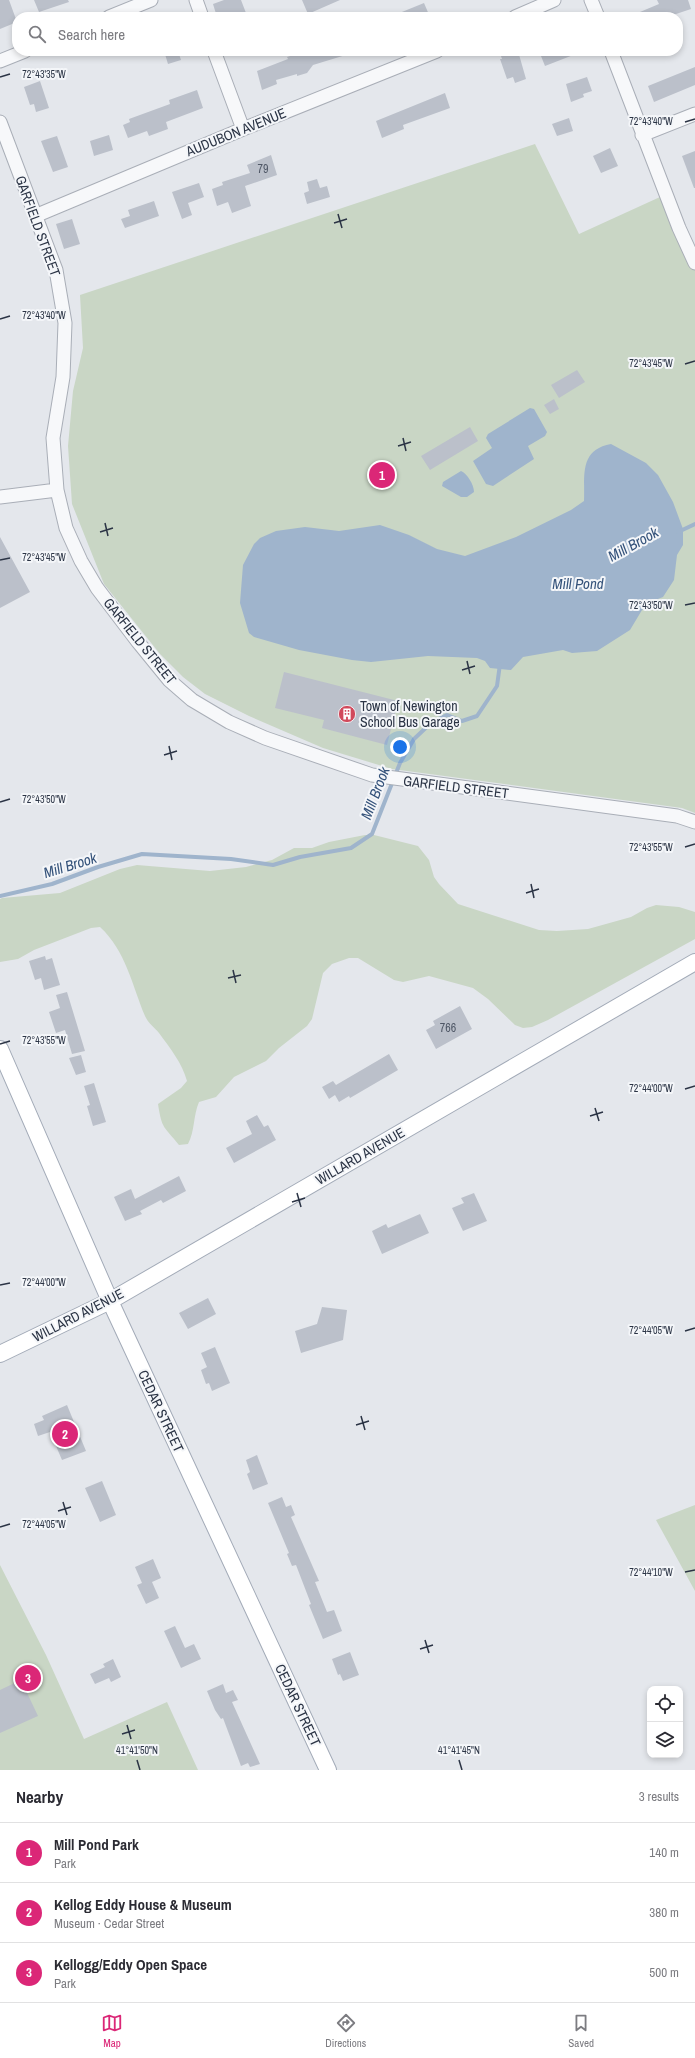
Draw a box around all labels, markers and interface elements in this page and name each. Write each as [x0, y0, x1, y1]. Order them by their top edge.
search box [12, 12, 683, 56]
icon: search [26, 23, 48, 45]
text: Search here [58, 24, 125, 45]
text: 72°43'35"W [22, 68, 66, 81]
street label: AUDUBON AVENUE [182, 104, 289, 161]
text: 72°43'40"W [629, 115, 673, 128]
house number: 79 [258, 161, 268, 177]
street label: GARFIELD STREET [11, 173, 65, 279]
text: 72°43'40"W [22, 309, 66, 322]
text: 72°43'45"W [629, 357, 673, 370]
pin: 1 [369, 460, 395, 490]
water label: Mill Brook [604, 521, 663, 566]
text: 72°43'45"W [22, 551, 66, 564]
water label: Mill Pond [552, 573, 604, 594]
street label: GARFIELD STREET [100, 594, 180, 688]
text: 72°43'50"W [629, 599, 673, 612]
place label: Town of Newington School Bus Garage [360, 697, 460, 731]
building icon: Town of Newington School Bus Garage [337, 704, 357, 724]
your location [390, 737, 410, 757]
water label: Mill Brook [355, 763, 395, 822]
street label: GARFIELD STREET [402, 772, 510, 802]
text: 72°43'50"W [22, 793, 66, 806]
text: 72°43'55"W [629, 841, 673, 854]
water label: Mill Brook [41, 847, 100, 883]
house number: 766 [440, 1020, 456, 1036]
text: 72°43'55"W [22, 1034, 66, 1047]
text: 72°44'00"W [629, 1082, 673, 1095]
street label: WILLARD AVENUE [312, 1123, 408, 1189]
text: 72°44'00"W [22, 1276, 66, 1289]
street label: WILLARD AVENUE [29, 1284, 127, 1346]
text: 72°44'05"W [629, 1324, 673, 1337]
street label: CEDAR STREET [134, 1367, 188, 1455]
pin: 2 [52, 1419, 78, 1449]
text: 72°44'05"W [22, 1518, 66, 1531]
text: 72°44'10"W [629, 1566, 673, 1579]
street label: CEDAR STREET [271, 1661, 325, 1749]
pin: 3 [15, 1663, 41, 1693]
map controls [647, 1686, 683, 1758]
button: locate [647, 1686, 683, 1722]
button: layers [647, 1722, 683, 1758]
text: 41°41'50"N [116, 1744, 158, 1757]
text: 41°41'45"N [438, 1744, 480, 1757]
text: Nearby [16, 1785, 63, 1808]
text: 3 results [639, 1788, 679, 1805]
text: Mill Pond Park [54, 1834, 139, 1855]
text: 1 [26, 1844, 32, 1861]
text: 140 m [649, 1844, 679, 1861]
text: Park [54, 1855, 76, 1872]
text: Kellog Eddy House & Museum [54, 1894, 232, 1915]
text: 2 [26, 1904, 32, 1921]
text: 380 m [649, 1904, 679, 1921]
text: Museum · Cedar Street [54, 1915, 164, 1932]
text: Kellogg/Eddy Open Space [54, 1954, 207, 1975]
text: 3 [26, 1964, 32, 1981]
text: 500 m [649, 1964, 679, 1981]
text: Park [54, 1975, 76, 1992]
tab: Map [101, 2012, 123, 2050]
tab: Directions [325, 2012, 366, 2050]
tab: Saved [568, 2012, 594, 2050]

